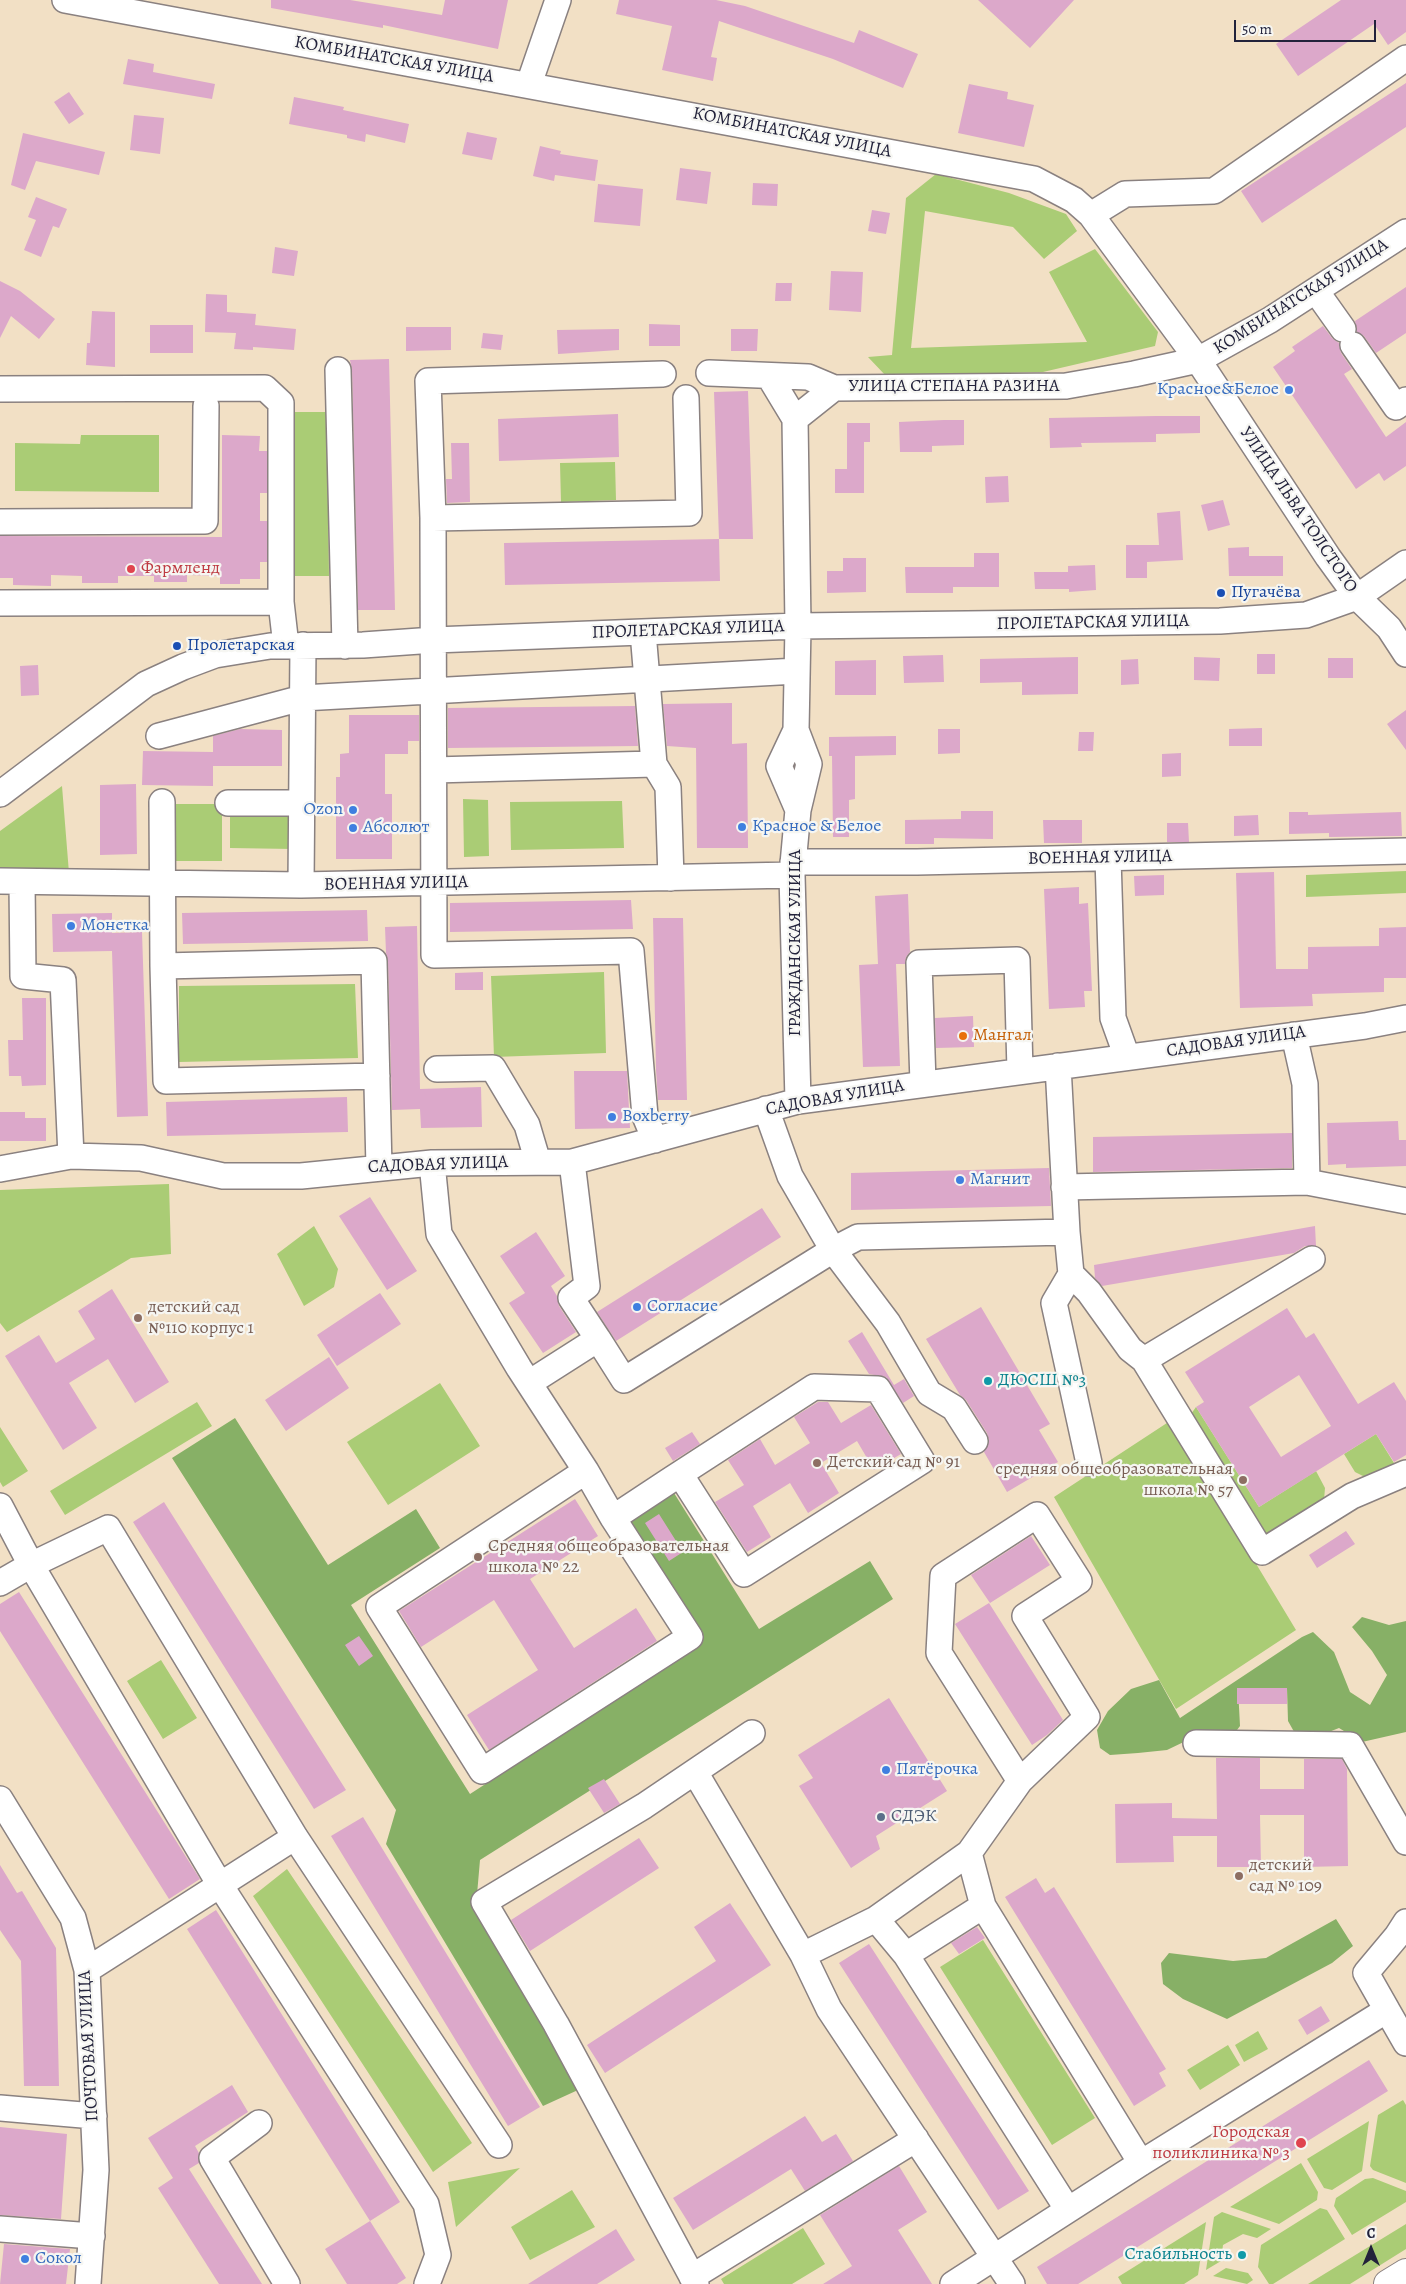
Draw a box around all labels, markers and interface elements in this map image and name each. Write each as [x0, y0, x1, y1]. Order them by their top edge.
scale bar [1236, 10, 1378, 42]
text: 50 m [1242, 19, 1272, 39]
street label: КОМБИНАТСКАЯ УЛИЦА [293, 32, 495, 88]
street label: КОМБИНАТСКАЯ УЛИЦА [691, 103, 893, 163]
street label: КОМБИНАТСКАЯ УЛИЦА [1210, 234, 1392, 360]
street label: УЛИЦА СТЕПАНА РАЗИНА [848, 376, 1060, 398]
place label: Красное&Белое [1157, 379, 1279, 401]
marker: Красное&Белое [1283, 384, 1295, 396]
street label: УЛИЦА ЛЬВА ТОЛСТОГО [1234, 423, 1362, 597]
place label: Фармленд [141, 558, 220, 580]
marker: Фармленд [125, 563, 137, 575]
place label: Пугачёва [1231, 582, 1301, 604]
marker: Пугачёва [1215, 587, 1227, 599]
street label: ПРОЛЕТАРСКАЯ УЛИЦА [997, 611, 1189, 635]
street label: ПРОЛЕТАРСКАЯ УЛИЦА [591, 616, 785, 644]
place label: Пролетарская [187, 635, 295, 657]
marker: Пролетарская [171, 640, 183, 652]
place label: Ozon [303, 799, 343, 821]
marker: Ozon [347, 804, 359, 816]
place label: Красное & Белое [752, 816, 881, 838]
place label: Абсолют [363, 817, 430, 839]
marker: Красное & Белое [736, 821, 748, 833]
marker: Абсолют [347, 822, 359, 834]
street label: ВОЕННАЯ УЛИЦА [1028, 846, 1172, 870]
street label: ГРАЖДАНСКАЯ УЛИЦА [785, 850, 807, 1036]
street label: ВОЕННАЯ УЛИЦА [324, 872, 468, 896]
place label: Монетка [81, 915, 149, 937]
marker: Монетка [65, 920, 77, 932]
street label: САДОВАЯ УЛИЦА [1165, 1022, 1307, 1062]
place label: Мангал [973, 1025, 1032, 1047]
marker: Мангал [957, 1030, 969, 1042]
street label: САДОВАЯ УЛИЦА [764, 1075, 906, 1121]
place label: Boxberry [622, 1106, 689, 1128]
marker: Boxberry [606, 1111, 618, 1123]
street label: САДОВАЯ УЛИЦА [368, 1152, 508, 1178]
place label: Магнит [970, 1169, 1030, 1191]
marker: Магнит [954, 1174, 966, 1186]
place label: Согласие [647, 1296, 718, 1318]
place label: детский сад №110 корпус 1 [148, 1297, 254, 1340]
marker: Согласие [631, 1301, 643, 1313]
marker: детский сад №110 корпус 1 [132, 1312, 144, 1324]
place label: ДЮСШ №3 [998, 1370, 1086, 1392]
marker: ДЮСШ №3 [982, 1375, 994, 1387]
place label: Детский сад № 91 [827, 1452, 960, 1474]
marker: Детский сад № 91 [811, 1457, 823, 1469]
place label: средняя общеобразовательная школа № 57 [995, 1459, 1233, 1502]
marker: средняя общеобразовательная школа № 57 [1237, 1474, 1249, 1486]
place label: Средняя общеобразовательная школа № 22 [488, 1536, 729, 1578]
marker: Средняя общеобразовательная школа № 22 [472, 1551, 484, 1563]
place label: Пятёрочка [896, 1759, 978, 1781]
marker: Пятёрочка [880, 1764, 892, 1776]
place label: СДЭК [891, 1806, 936, 1828]
marker: СДЭК [875, 1811, 887, 1823]
place label: детский сад № 109 [1249, 1855, 1322, 1898]
marker: детский сад № 109 [1233, 1870, 1245, 1882]
street label: ПОЧТОВАЯ УЛИЦА [74, 1970, 104, 2122]
place label: Городская поликлиника № 3 [1152, 2122, 1290, 2164]
marker: Городская поликлиника № 3 [1294, 2136, 1308, 2150]
north arrow [1346, 2224, 1396, 2274]
text: С [1367, 2224, 1375, 2243]
place label: Стабильность [1124, 2244, 1232, 2266]
place label: Сокол [35, 2248, 82, 2270]
marker: Стабильность [1236, 2249, 1248, 2261]
marker: Сокол [19, 2253, 31, 2265]

